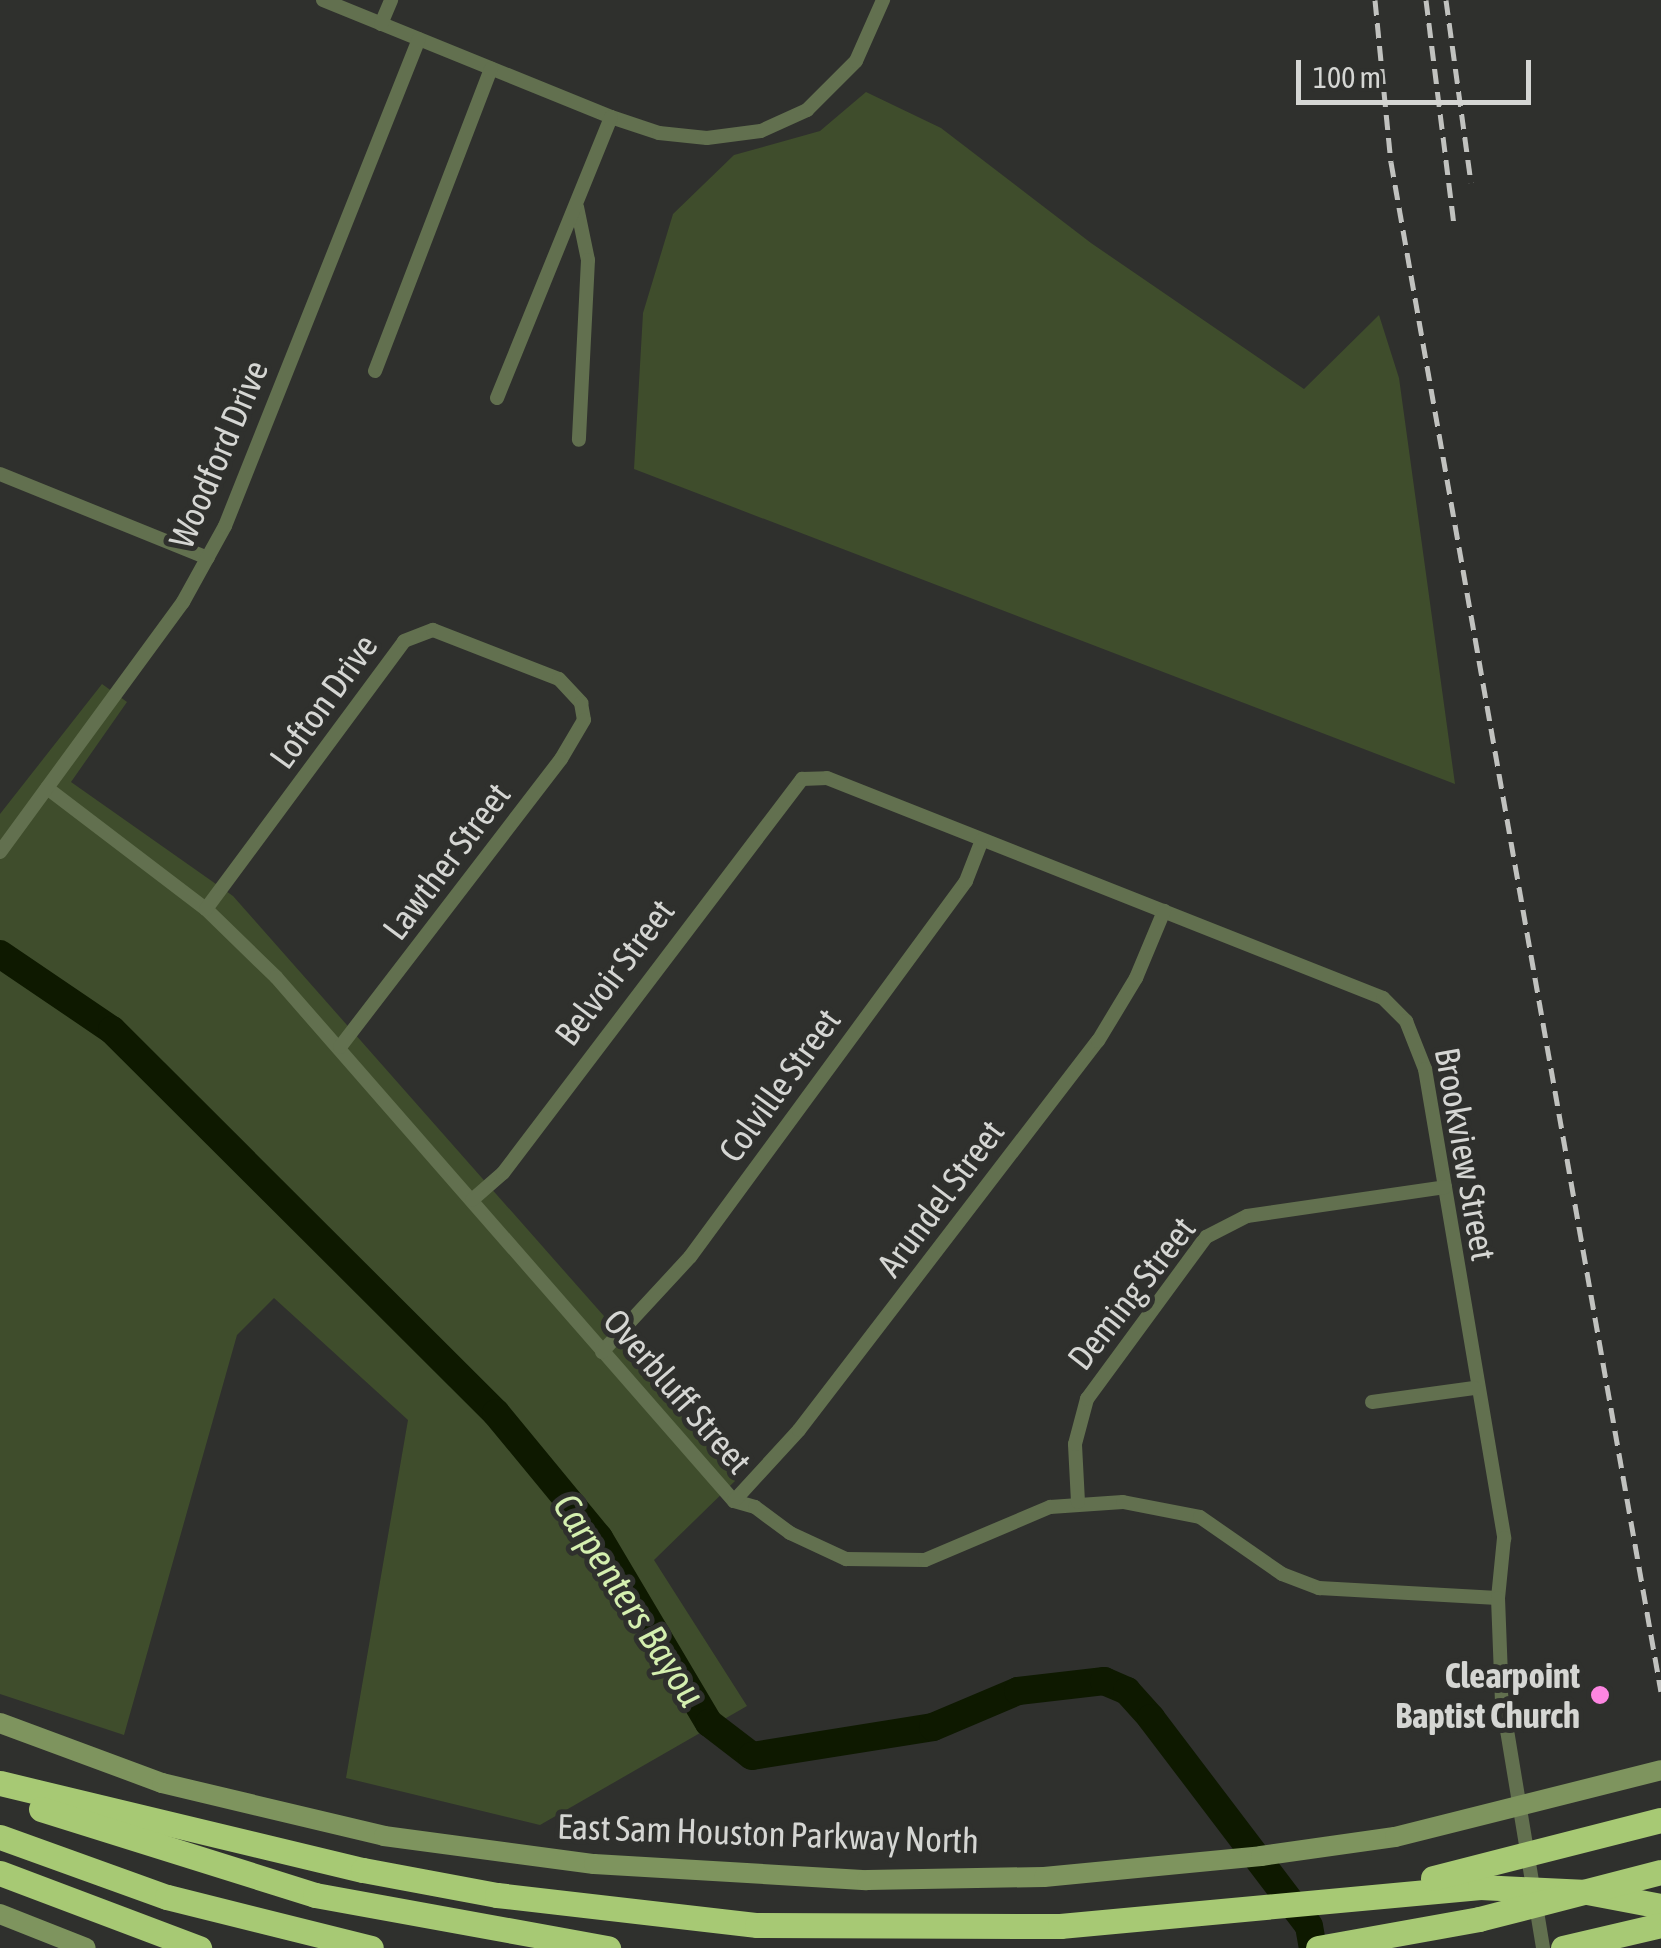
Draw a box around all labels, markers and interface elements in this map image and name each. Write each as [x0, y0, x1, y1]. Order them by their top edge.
scale bar [1301, 40, 1536, 102]
text: 100 m [1313, 60, 1381, 94]
street label: Woodford Drive [160, 354, 276, 554]
street label: Lofton Drive [260, 626, 386, 776]
street label: Lawther Street [373, 774, 519, 948]
street label: Belvoir Street [546, 891, 682, 1053]
street label: Colville Street [709, 1000, 849, 1170]
street label: Brookview Street [1427, 1044, 1505, 1264]
street label: Arundel Street [868, 1112, 1012, 1284]
street label: Deming Street [1058, 1208, 1204, 1378]
street label: Overbluff Street [595, 1300, 761, 1482]
water label: Carpenters Bayou [543, 1485, 715, 1715]
place label: Clearpoint Baptist Church [1395, 1654, 1580, 1736]
marker: Clearpoint Baptist Church [1589, 1684, 1611, 1706]
street label: East Sam Houston Parkway North [556, 1805, 980, 1861]

